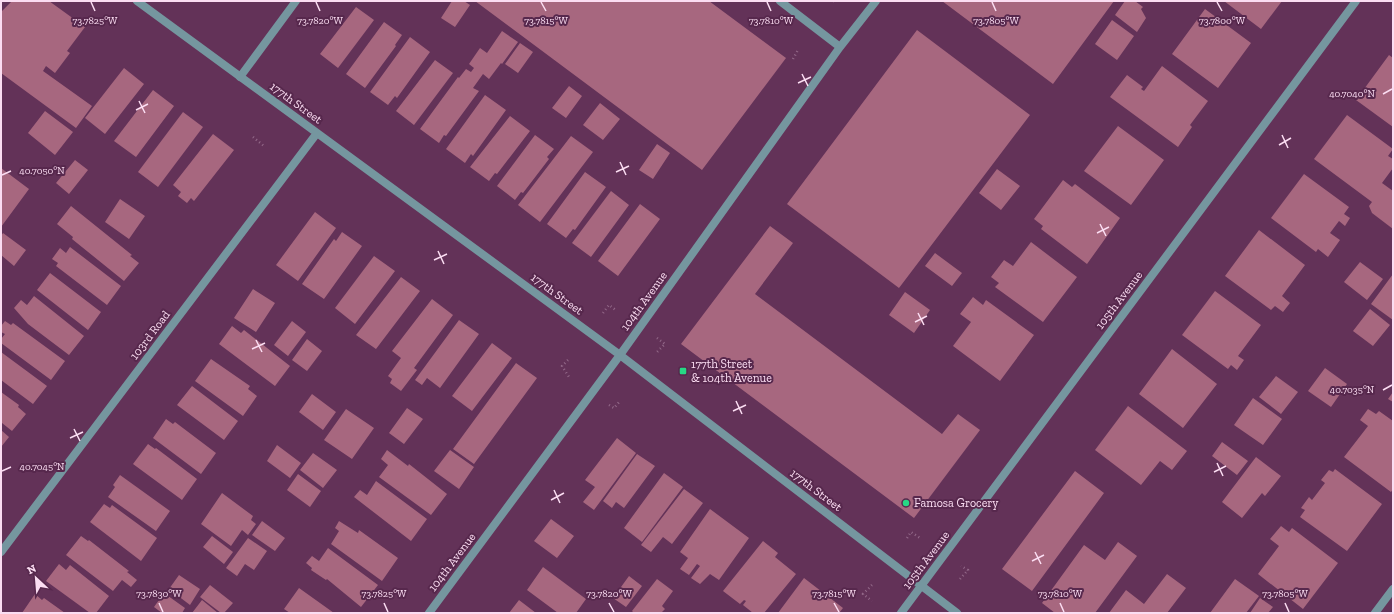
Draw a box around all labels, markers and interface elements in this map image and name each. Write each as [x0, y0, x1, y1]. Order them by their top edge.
text: 73.7825°W [73, 15, 118, 27]
text: 73.7820°W [297, 15, 343, 27]
text: 73.7815°W [524, 15, 568, 27]
text: 73.7810°W [749, 15, 794, 27]
text: 73.7805°W [973, 15, 1019, 27]
text: 73.7800°W [1199, 15, 1246, 27]
street label: 177th Street [267, 79, 325, 127]
text: 40.7040°N [1329, 88, 1375, 100]
text: 40.7050°N [19, 165, 65, 177]
street label: 105th Avenue [1093, 268, 1146, 332]
street label: 104th Avenue [618, 269, 670, 333]
street label: 177th Street [528, 270, 586, 318]
street label: 103rd Road [127, 307, 173, 362]
place label: 177th Street & 104th Avenue [691, 357, 772, 385]
marker: 177th Street & 104th Avenue [678, 366, 688, 376]
text: 40.7035°N [1330, 384, 1375, 396]
text: 40.7045°N [20, 461, 65, 473]
street label: 177th Street [787, 466, 845, 514]
place label: Famosa Grocery [914, 496, 999, 510]
marker: Famosa Grocery [901, 498, 911, 508]
street label: 105th Avenue [900, 528, 953, 592]
street label: 104th Avenue [426, 530, 479, 594]
north arrow [16, 558, 56, 598]
text: N [25, 562, 39, 577]
text: 73.7830°W [136, 588, 182, 600]
text: 73.7825°W [362, 588, 407, 600]
text: 73.7820°W [586, 588, 632, 600]
text: 73.7815°W [812, 588, 856, 600]
text: 73.7810°W [1038, 588, 1083, 600]
text: 73.7805°W [1262, 588, 1308, 600]

